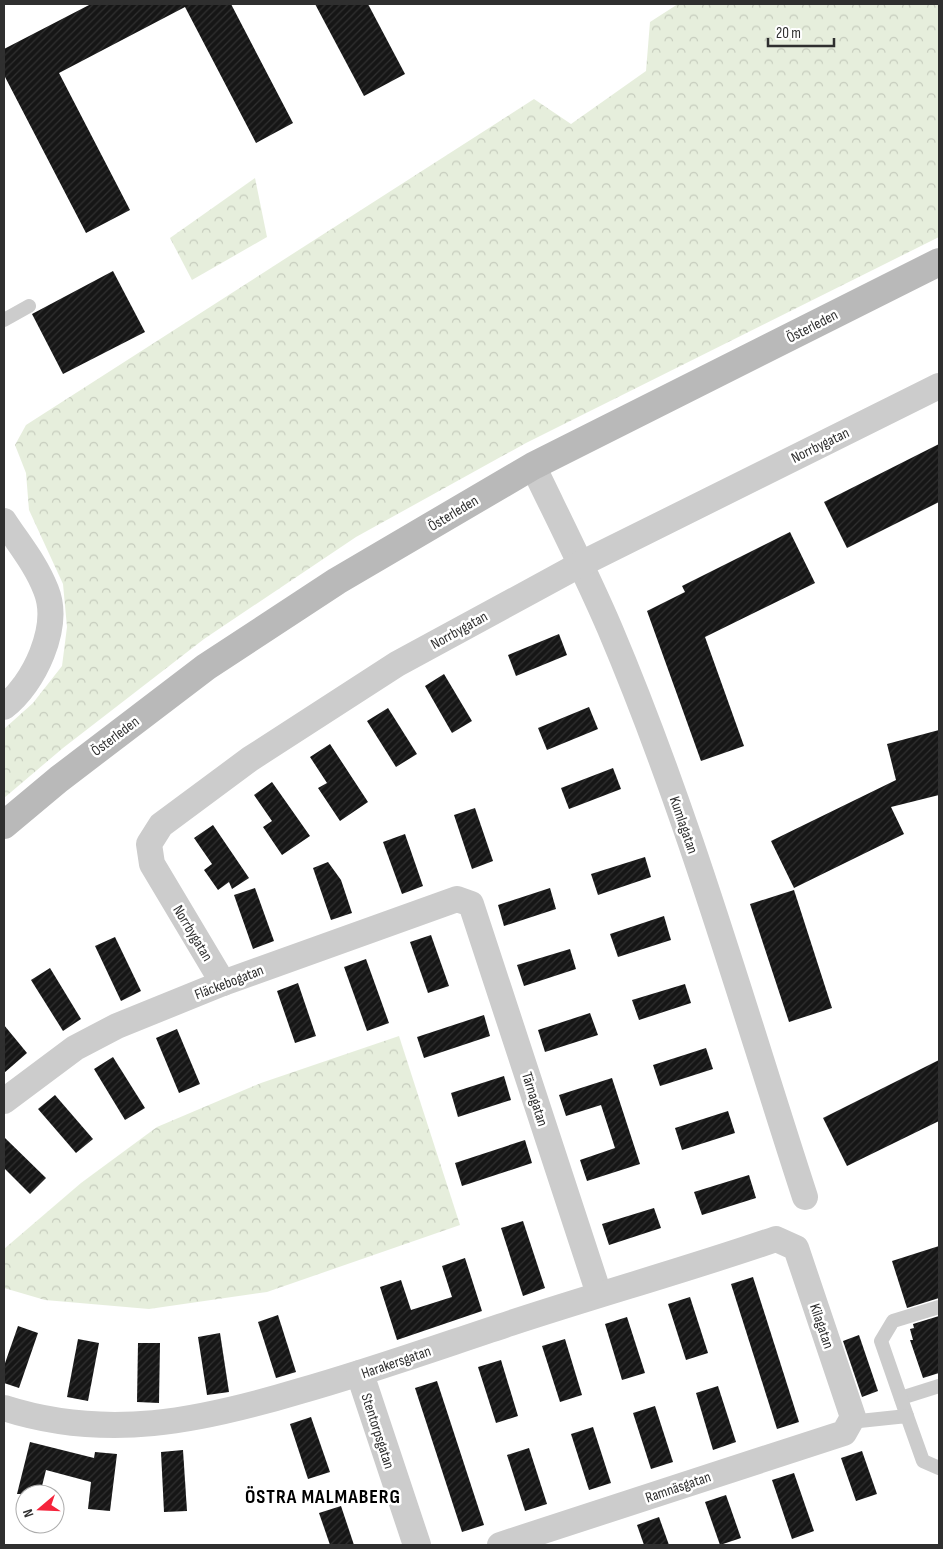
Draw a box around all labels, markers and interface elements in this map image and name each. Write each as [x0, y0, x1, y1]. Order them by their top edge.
scale bar [768, 15, 834, 47]
text: 20 m [776, 24, 801, 43]
street label: Österleden [783, 305, 841, 347]
street label: Norrbygatan [788, 423, 852, 468]
street label: Österleden [425, 491, 482, 536]
street label: Norrbygatan [427, 607, 491, 654]
street label: Österleden [88, 712, 143, 761]
street label: Kumlagatan [665, 794, 702, 856]
street label: Norrbygatan [168, 902, 217, 965]
street label: Fläckebogatan [192, 961, 266, 1004]
street label: Tärnagatan [517, 1070, 552, 1129]
street label: Kilagatan [805, 1301, 838, 1351]
street label: Harakersgatan [359, 1342, 433, 1383]
street label: Stentorpsgatan [356, 1391, 399, 1471]
street label: Ramnäsgatan [643, 1467, 713, 1508]
north arrow [15, 1484, 65, 1534]
district label: ÖSTRA MALMABERG [245, 1485, 401, 1509]
text: N [19, 1507, 37, 1519]

